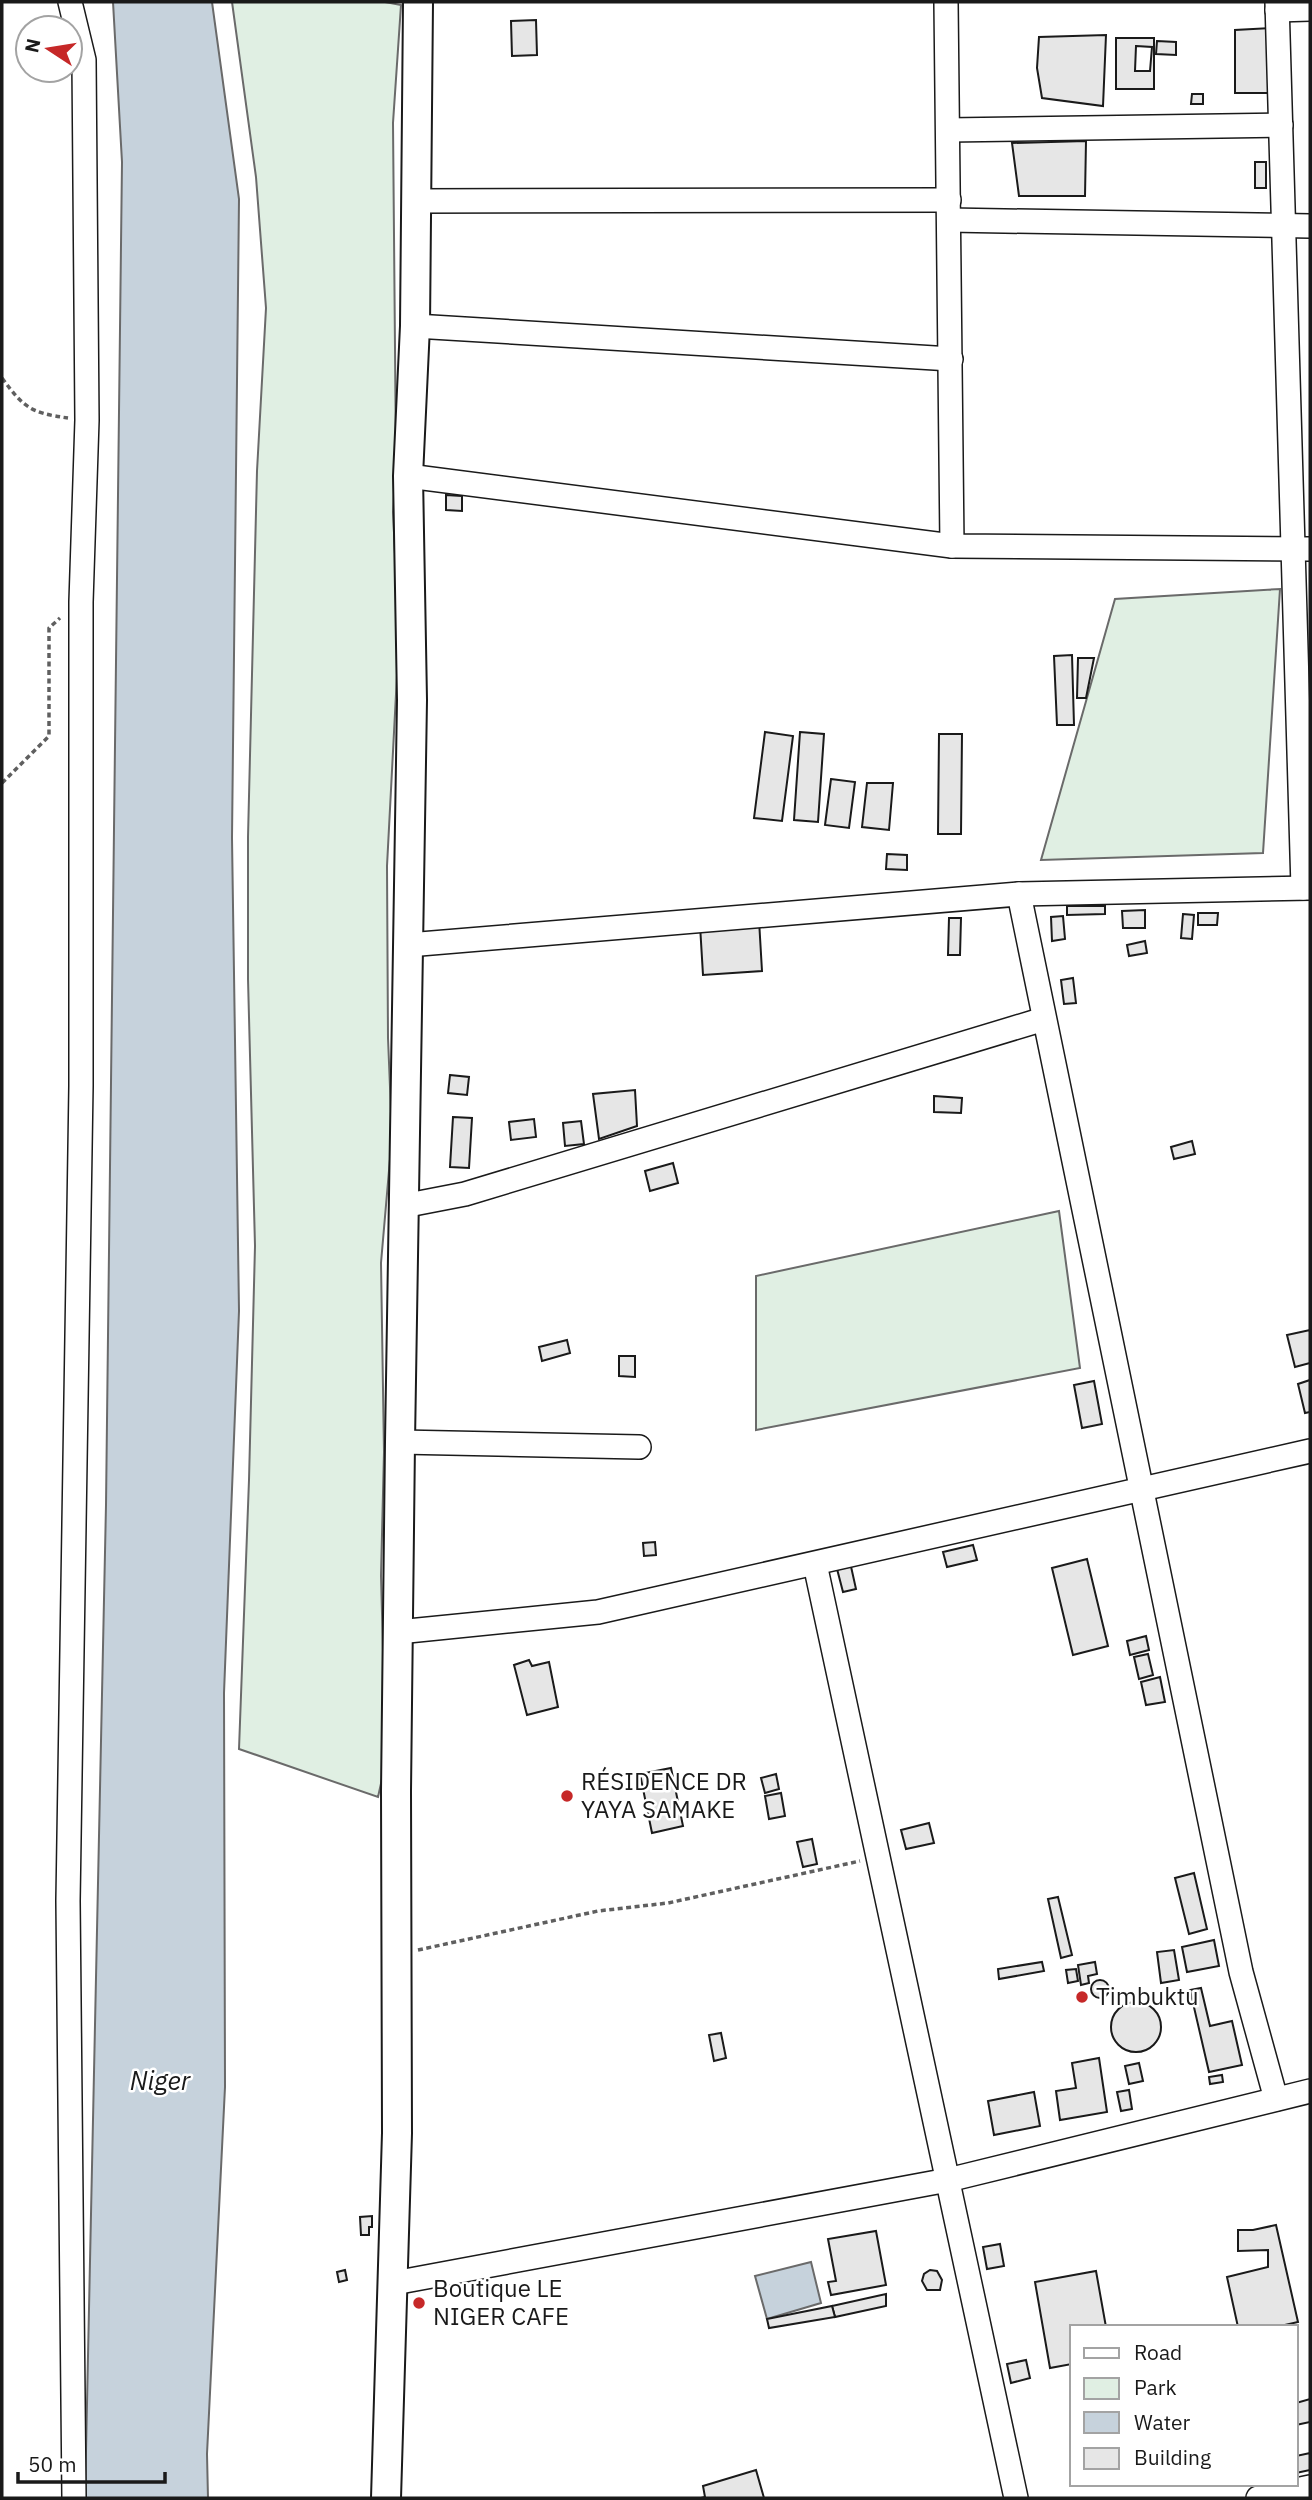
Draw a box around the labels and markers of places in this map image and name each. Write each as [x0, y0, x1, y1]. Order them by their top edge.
place label: RÉSIDENCE DR YAYA SAMAKE [581, 1765, 747, 1825]
marker: RÉSIDENCE DR YAYA SAMAKE [559, 1788, 575, 1804]
place label: Timbuktu [1096, 1980, 1199, 2012]
marker: Timbuktu [1074, 1989, 1090, 2005]
place label: Boutique LE NIGER CAFE [433, 2272, 569, 2332]
marker: Boutique LE NIGER CAFE [411, 2295, 427, 2311]

